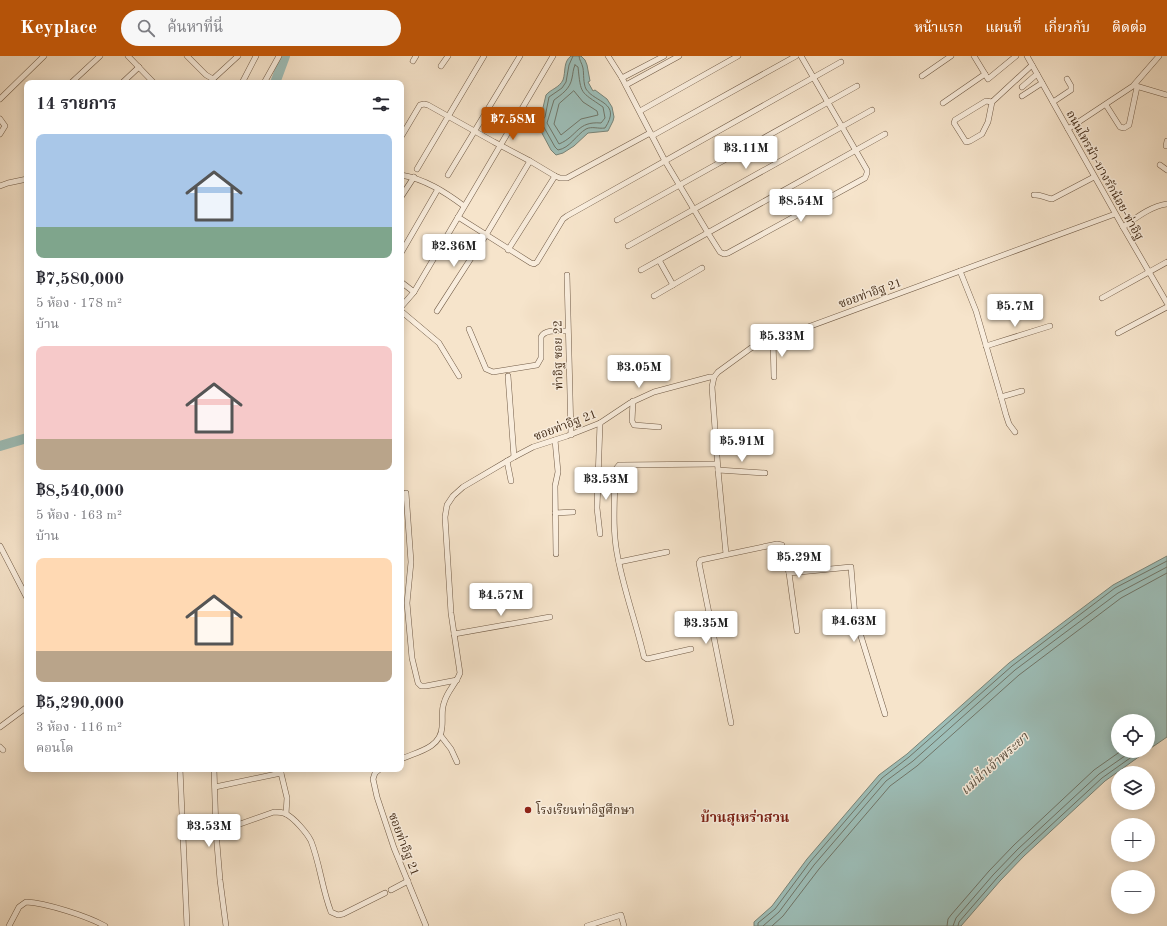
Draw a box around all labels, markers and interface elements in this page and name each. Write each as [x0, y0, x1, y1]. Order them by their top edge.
search box [121, 10, 401, 46]
icon: search [135, 17, 157, 39]
text: Keyplace [20, 19, 97, 38]
text: ค้นหาที่นี่ [167, 21, 223, 36]
text: หน้าแรก [914, 21, 963, 35]
text: แผนที่ [985, 21, 1022, 35]
text: เกี่ยวกับ [1044, 21, 1090, 35]
text: ติดต่อ [1112, 21, 1147, 35]
icon: filters [370, 93, 392, 115]
text: 14 รายการ [36, 96, 117, 113]
pin: ฿7.58M [480, 107, 546, 141]
street label: ถนนไทรม้า-บางรักน้อย-ท่าอิฐ [1063, 107, 1148, 242]
text: ฿7.58M [490, 113, 536, 126]
pin: ฿3.11M [713, 136, 779, 170]
text: ฿3.11M [723, 142, 769, 155]
icon: home [178, 160, 250, 232]
pin: ฿8.54M [768, 189, 834, 223]
text: ฿8.54M [778, 195, 824, 208]
pin: ฿2.36M [421, 234, 487, 268]
text: ฿2.36M [431, 240, 477, 253]
text: ฿7,580,000 [36, 271, 124, 288]
street label: ซอยท่าอิฐ 21 [836, 275, 904, 311]
pin: ฿5.7M [987, 294, 1043, 328]
text: 5 ห้อง · 178 m² [36, 297, 122, 310]
text: ฿5.7M [996, 300, 1034, 313]
text: บ้าน [36, 318, 59, 331]
street label: ท่าอิฐ ซอย 22 [550, 320, 566, 390]
pin: ฿5.33M [749, 324, 815, 358]
text: ฿5.33M [759, 330, 805, 343]
pin: ฿3.05M [606, 355, 672, 389]
text: ฿3.05M [616, 361, 662, 374]
icon: home [178, 372, 250, 444]
street label: ซอยท่าอิฐ 21 [532, 407, 598, 443]
pin: ฿5.91M [709, 429, 775, 463]
text: ฿5.91M [719, 435, 765, 448]
pin: ฿3.53M [573, 467, 639, 501]
text: ฿3.53M [583, 473, 629, 486]
text: ฿8,540,000 [36, 483, 124, 500]
text: 5 ห้อง · 163 m² [36, 509, 122, 522]
text: บ้าน [36, 530, 59, 543]
pin: ฿5.29M [766, 545, 832, 579]
text: ฿5.29M [776, 551, 822, 564]
pin: ฿4.57M [468, 583, 534, 617]
icon: home [178, 584, 250, 656]
text: ฿4.57M [478, 589, 524, 602]
pin: ฿4.63M [821, 609, 887, 643]
pin: ฿3.35M [673, 611, 739, 645]
text: ฿4.63M [831, 615, 877, 628]
text: ฿3.35M [683, 617, 729, 630]
text: ฿5,290,000 [36, 695, 124, 712]
map controls [1111, 714, 1155, 914]
button: locate [1111, 714, 1155, 758]
text: 3 ห้อง · 116 m² [36, 721, 122, 734]
water label: แม่น้ำเจ้าพระยา [956, 727, 1032, 798]
text: คอนโด [36, 742, 74, 755]
button: layers [1111, 766, 1155, 810]
place label: โรงเรียนท่าอิฐศึกษา [535, 801, 635, 817]
marker: โรงเรียนท่าอิฐศึกษา [523, 805, 533, 815]
district label: บ้านสุเหร่าสวน [701, 809, 790, 826]
street label: ซอยท่าอิฐ 21 [386, 811, 422, 877]
pin: ฿3.53M [176, 814, 242, 848]
button: + [1111, 818, 1155, 862]
text: ฿3.53M [186, 820, 232, 833]
button: − [1111, 870, 1155, 914]

